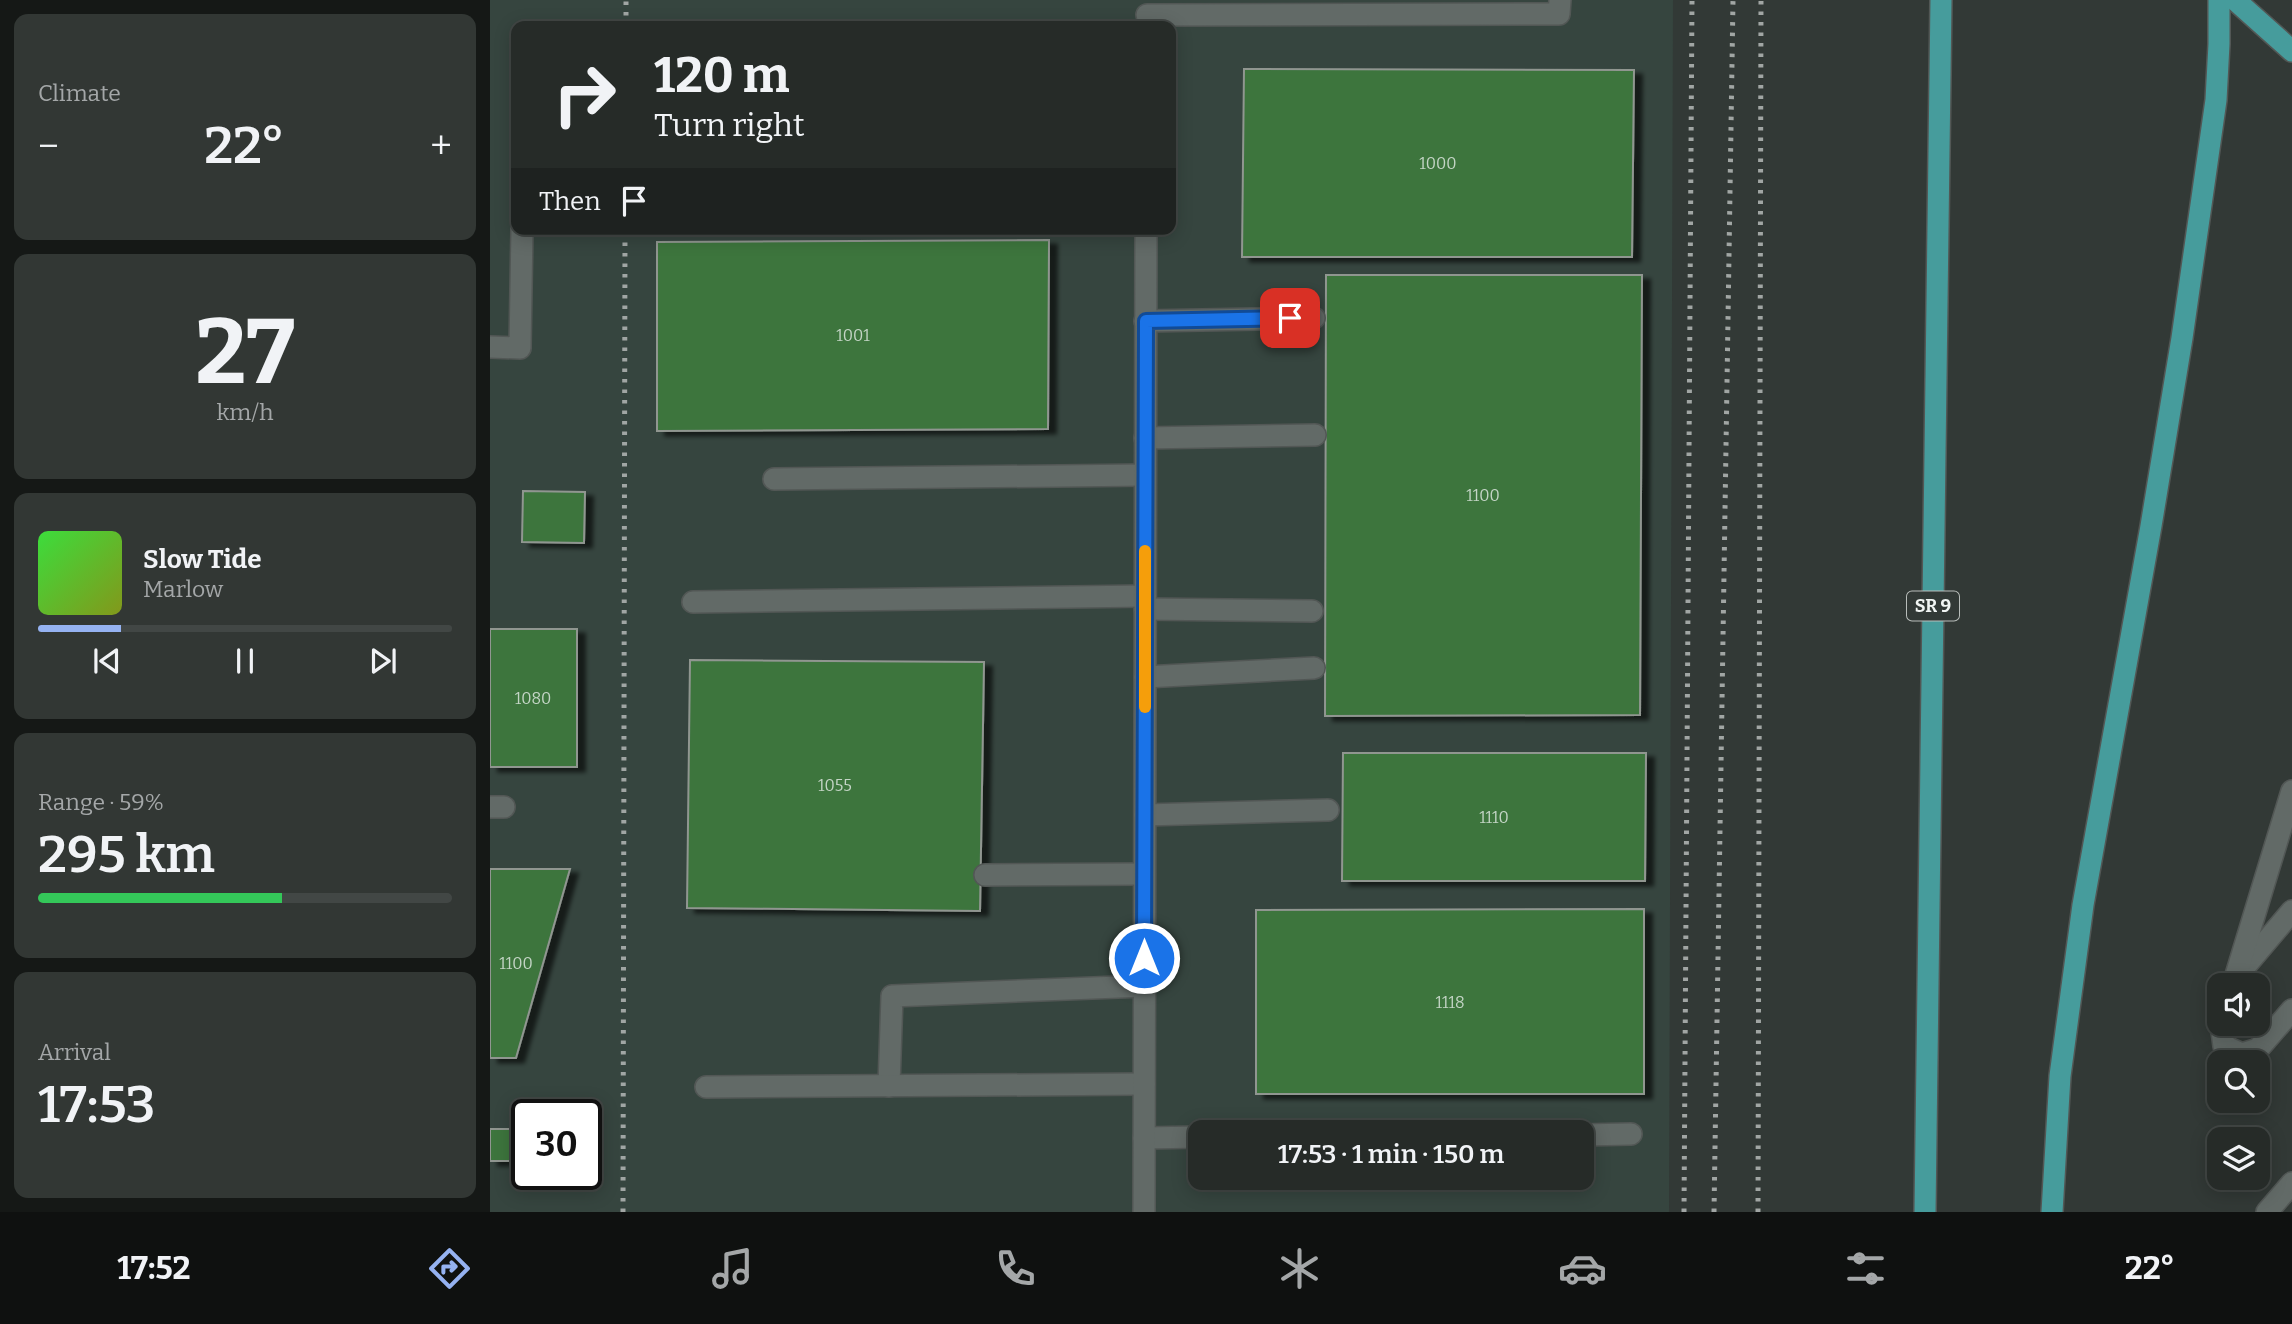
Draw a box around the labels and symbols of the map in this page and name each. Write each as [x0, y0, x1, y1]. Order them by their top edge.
house number: 1000 [1419, 154, 1457, 173]
pin [1260, 288, 1320, 348]
house number: 1001 [836, 326, 870, 345]
house number: 1100 [1466, 486, 1500, 505]
road number: SR 9 [1907, 592, 1959, 620]
house number: 1080 [515, 689, 551, 708]
house number: 1055 [818, 776, 852, 795]
house number: 1110 [1479, 808, 1509, 827]
position arrow [1107, 921, 1181, 995]
house number: 1100 [499, 954, 533, 973]
house number: 1118 [1435, 993, 1465, 1012]
speed limit sign: 30 [511, 1099, 602, 1190]

